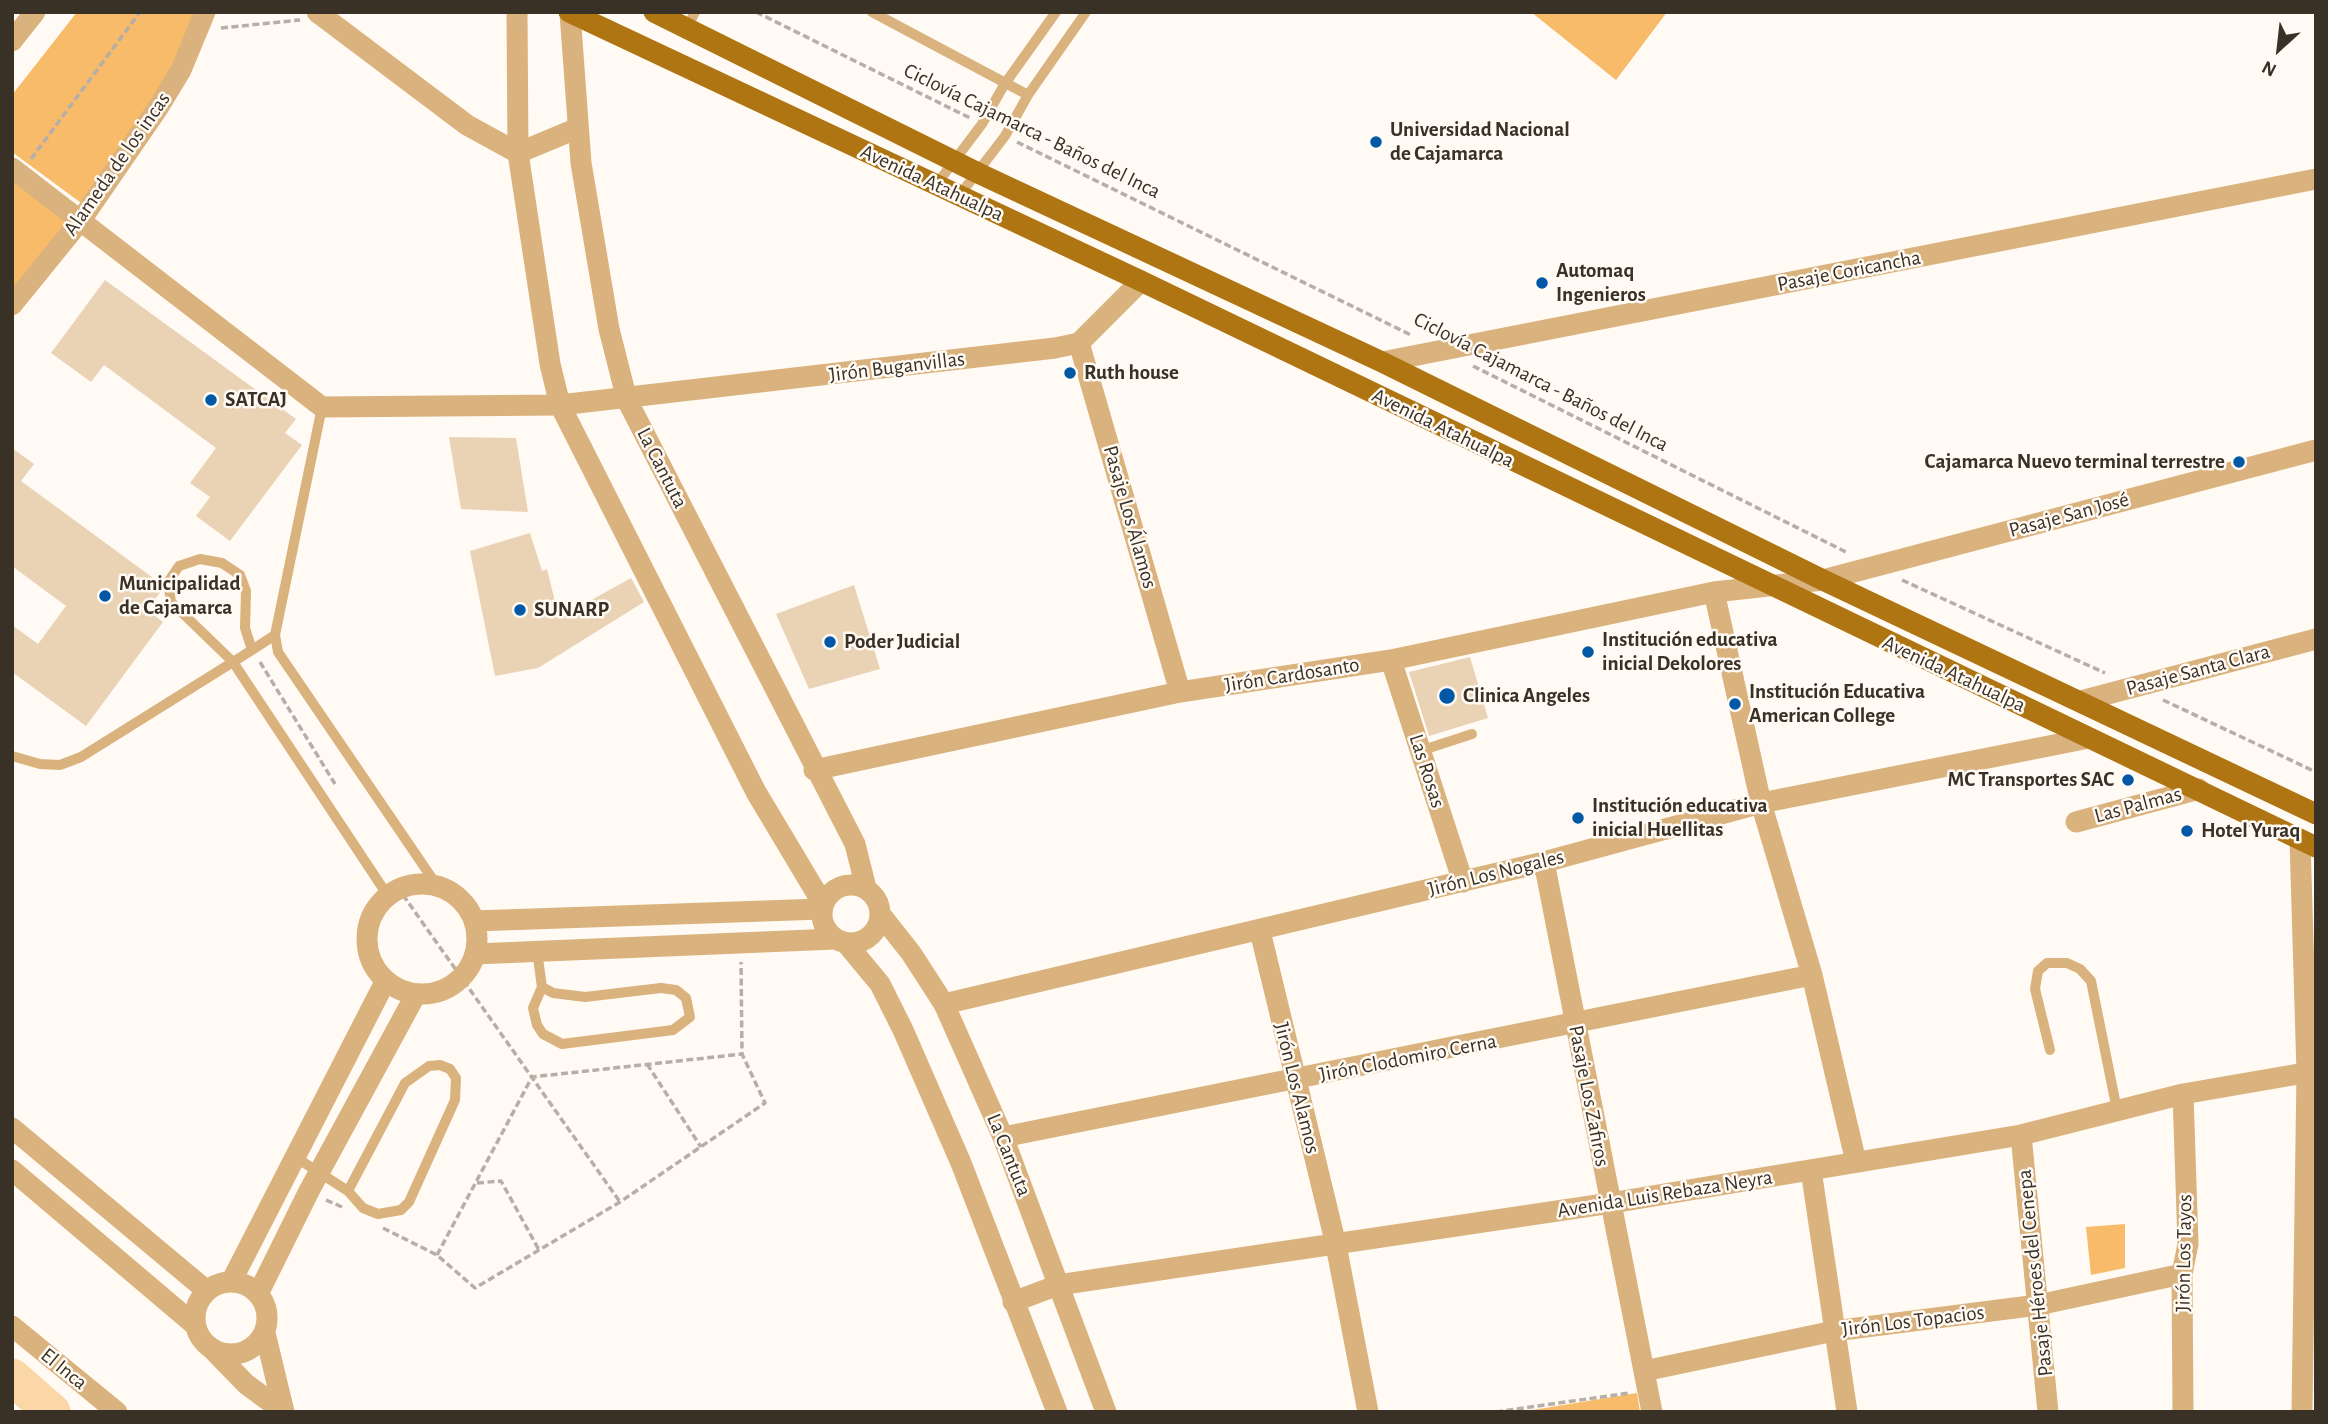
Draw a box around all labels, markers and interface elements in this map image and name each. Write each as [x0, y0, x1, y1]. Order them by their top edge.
north arrow [2244, 14, 2314, 84]
text: N [2259, 57, 2279, 80]
street label: Ciclovía Cajamarca - Baños del Inca [900, 58, 1164, 204]
street label: Alameda de los incas [58, 87, 176, 241]
place label: Universidad Nacional de Cajamarca [1390, 117, 1570, 167]
marker: Universidad Nacional de Cajamarca [1368, 134, 1384, 150]
street label: Avenida Atahualpa [856, 139, 1008, 227]
street label: Pasaje Coricancha [1775, 245, 1923, 297]
place label: Automaq Ingenieros [1556, 258, 1646, 308]
marker: Automaq Ingenieros [1534, 275, 1550, 291]
street label: Ciclovía Cajamarca - Baños del Inca [1410, 307, 1672, 457]
street label: Jirón Buganvillas [828, 346, 966, 388]
place label: Ruth house [1084, 360, 1179, 386]
marker: Ruth house [1062, 365, 1078, 381]
street label: Avenida Atahualpa [1368, 383, 1518, 473]
place label: SATCAJ [225, 387, 287, 413]
marker: SATCAJ [203, 392, 219, 408]
street label: La Cantuta [631, 424, 693, 512]
street label: Pasaje Los Álamos [1097, 442, 1163, 592]
place label: Cajamarca Nuevo terminal terrestre [1925, 449, 2225, 475]
marker: Cajamarca Nuevo terminal terrestre [2231, 454, 2247, 470]
street label: Pasaje San José [2006, 487, 2132, 543]
place label: Municipalidad de Cajamarca [119, 571, 240, 621]
marker: Municipalidad de Cajamarca [97, 588, 113, 604]
place label: SUNARP [534, 597, 609, 623]
marker: SUNARP [512, 602, 528, 618]
place label: Institución educativa inicial Dekolores [1602, 627, 1778, 677]
place label: Poder Judicial [844, 629, 960, 655]
street label: Avenida Atahualpa [1878, 630, 2030, 718]
marker: Poder Judicial [822, 634, 838, 650]
street label: Pasaje Santa Clara [2123, 639, 2273, 701]
marker: Institución educativa inicial Dekolores [1580, 644, 1596, 660]
street label: Jirón Cardosanto [1223, 652, 1361, 698]
place label: Institución Educativa American College [1749, 679, 1925, 729]
place label: Clinica Angeles [1463, 683, 1590, 709]
marker: Clinica Angeles [1437, 686, 1457, 706]
marker: Institución Educativa American College [1727, 696, 1743, 712]
street label: Las Rosas [1403, 731, 1451, 811]
place label: MC Transportes SAC [1947, 767, 2114, 793]
marker: MC Transportes SAC [2120, 772, 2136, 788]
street label: Las Palmas [2092, 781, 2184, 829]
place label: Institución educativa inicial Huellitas [1592, 793, 1768, 843]
marker: Institución educativa inicial Huellitas [1570, 810, 1586, 826]
place label: Hotel Yuraq [2201, 818, 2300, 844]
marker: Hotel Yuraq [2179, 823, 2195, 839]
street label: Jirón Los Nogales [1425, 844, 1567, 902]
street label: Jirón Los Alamos [1269, 1020, 1325, 1156]
street label: Pasaje Los Zafiros [1563, 1023, 1615, 1169]
street label: Jirón Clodomiro Cerna [1317, 1028, 1499, 1088]
street label: La Cantuta [981, 1110, 1037, 1200]
street label: Avenida Luis Rebaza Neyra [1556, 1165, 1774, 1223]
street label: Pasaje Héroes del Cenepa [2012, 1168, 2058, 1378]
street label: Jirón Los Tayos [2170, 1194, 2198, 1312]
street label: Jirón Los Topacios [1840, 1300, 1986, 1342]
street label: El Inca [36, 1343, 92, 1395]

